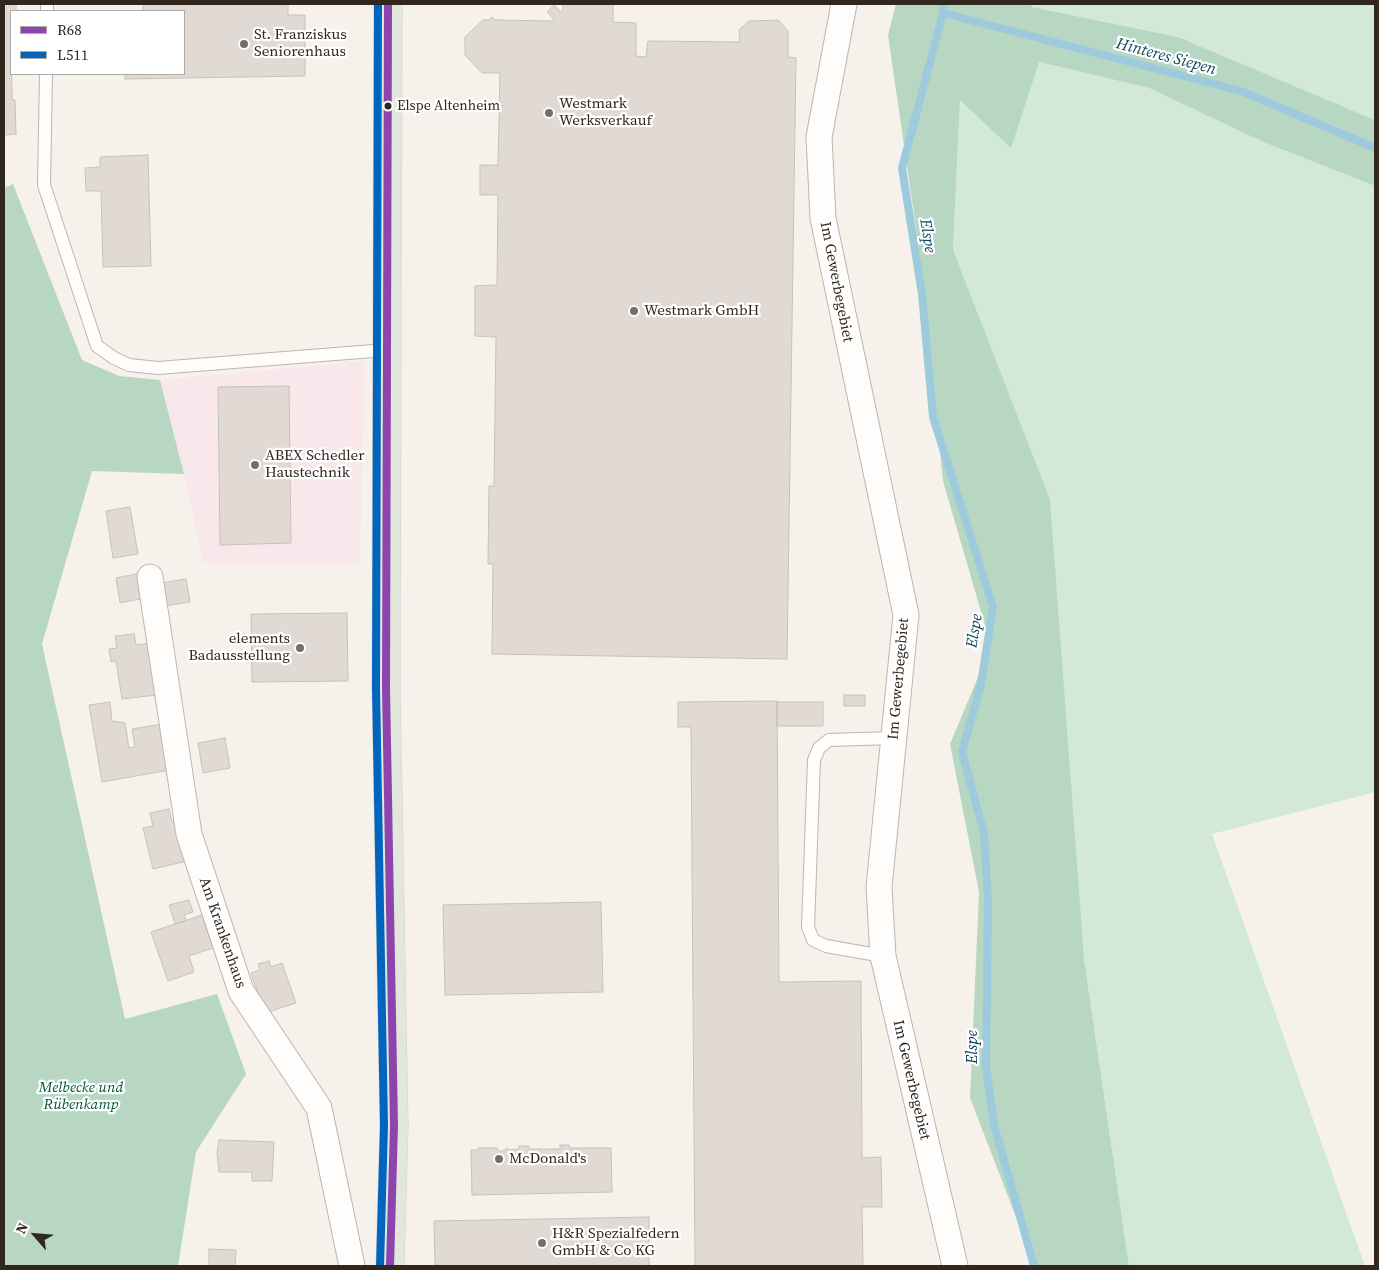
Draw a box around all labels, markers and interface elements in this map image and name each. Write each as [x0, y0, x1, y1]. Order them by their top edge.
legend [10, 10, 185, 75]
text: R68 [57, 19, 82, 40]
place label: St. Franziskus Seniorenhaus [254, 26, 347, 61]
water label: Hinteres Siepen [1114, 34, 1218, 80]
marker: St. Franziskus Seniorenhaus [238, 38, 250, 50]
text: L511 [57, 44, 88, 65]
place label: Westmark Werksverkauf [559, 95, 652, 130]
place label: Elspe Altenheim [397, 98, 500, 114]
marker: Elspe Altenheim [383, 101, 393, 111]
marker: Westmark Werksverkauf [543, 107, 555, 119]
water label: Elspe [915, 218, 939, 254]
street label: Im Gewerbegebiet [815, 220, 857, 344]
place label: Westmark GmbH [644, 302, 759, 320]
marker: Westmark GmbH [628, 305, 640, 317]
place label: ABEX Schedler Haustechnik [265, 447, 365, 482]
marker: ABEX Schedler Haustechnik [249, 459, 261, 471]
water label: Elspe [963, 613, 987, 649]
street label: Im Gewerbegebiet [885, 617, 913, 741]
place label: elements Badausstellung [188, 630, 290, 665]
marker: elements Badausstellung [294, 642, 306, 654]
street label: Am Krankenhaus [195, 875, 249, 991]
street label: Im Gewerbegebiet [888, 1018, 934, 1142]
water label: Elspe [963, 1030, 983, 1064]
park label: Melbecke und Rübenkamp [39, 1079, 123, 1114]
place label: McDonald's [509, 1150, 586, 1168]
marker: McDonald's [493, 1153, 505, 1165]
north arrow [10, 1210, 60, 1260]
text: N [10, 1219, 33, 1237]
place label: H&R Spezialfedern GmbH & Co KG [552, 1225, 680, 1260]
marker: H&R Spezialfedern GmbH & Co KG [536, 1237, 548, 1249]

